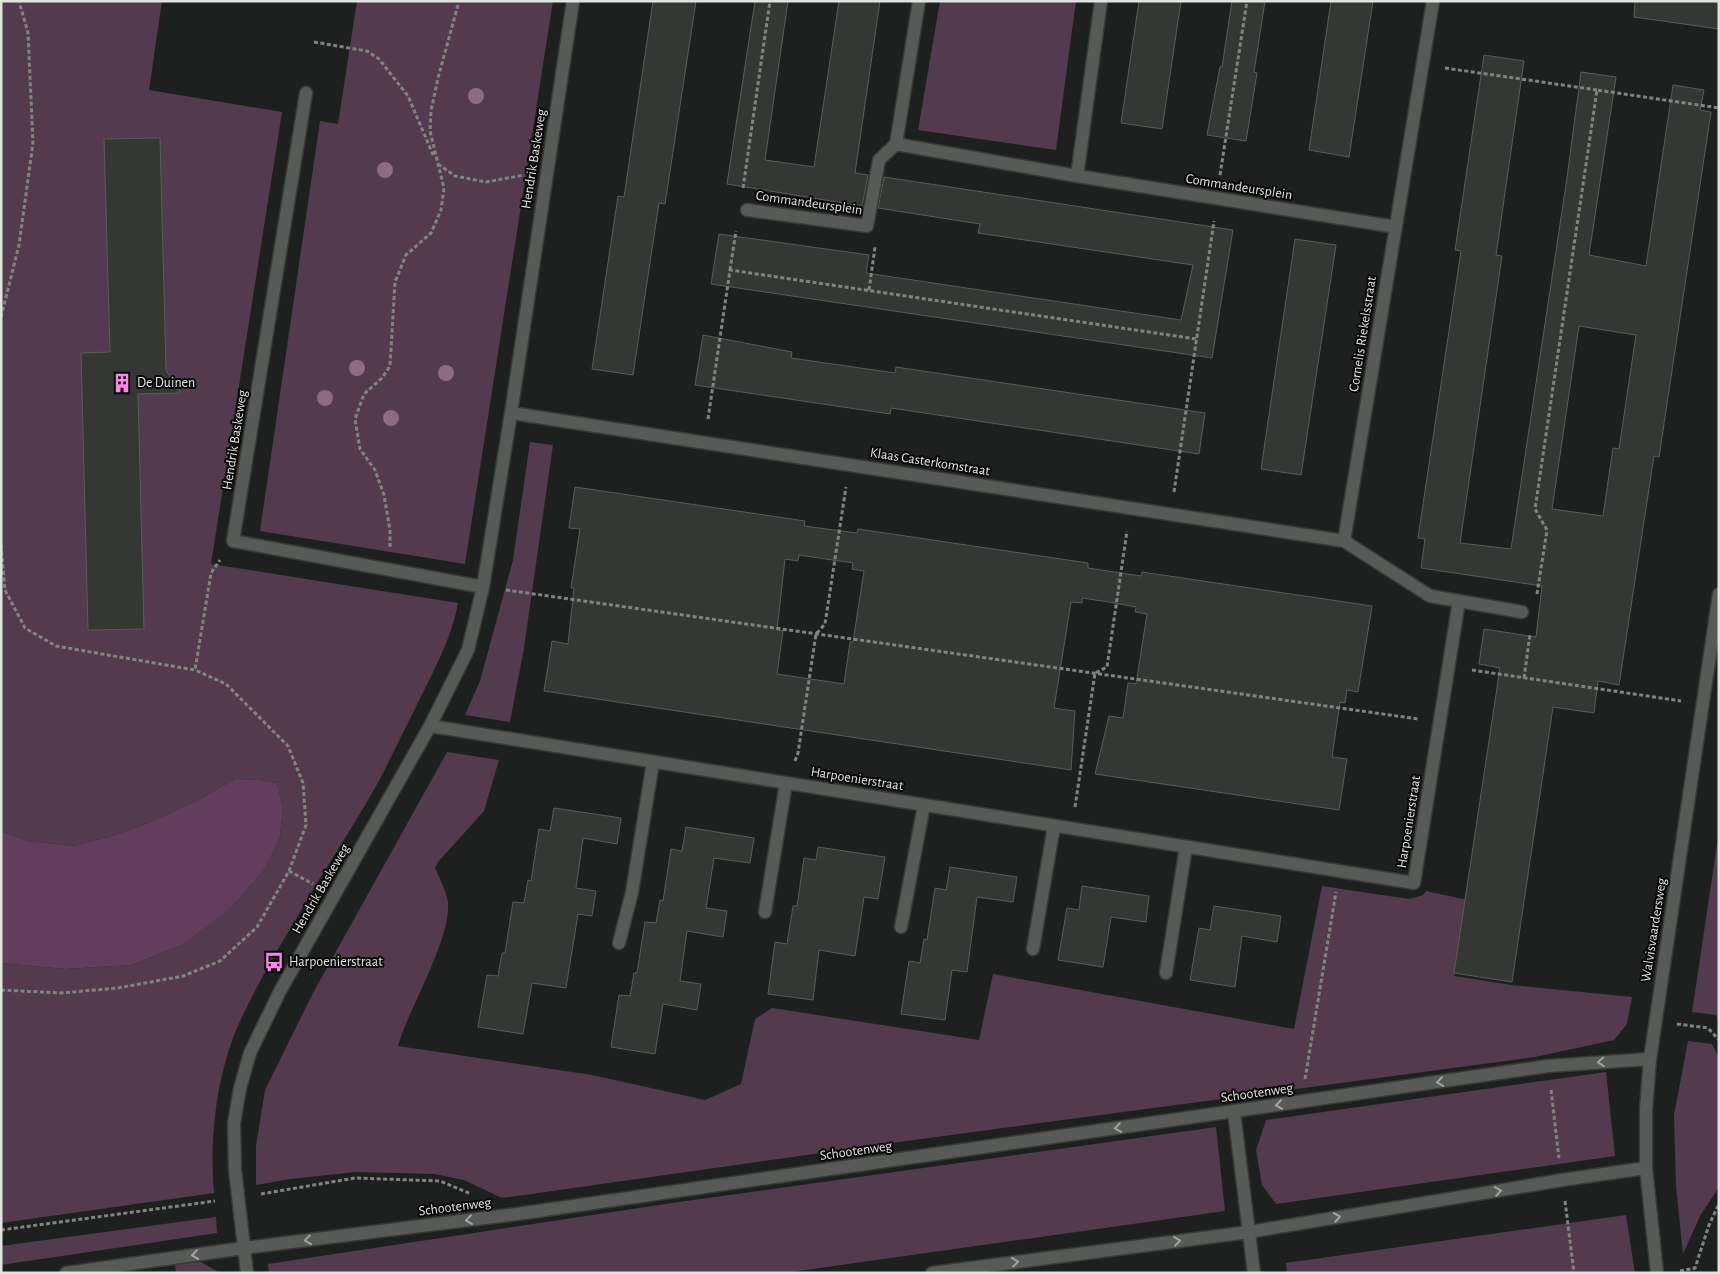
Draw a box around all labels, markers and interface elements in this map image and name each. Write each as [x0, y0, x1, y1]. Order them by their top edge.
street label: Hendrik Baskeweg [519, 108, 549, 210]
street label: Commandeursplein [1185, 172, 1293, 202]
street label: Commandeursplein [755, 189, 863, 217]
street label: Cornelis Riekelsstraat [1347, 275, 1379, 393]
building icon: De Duinen [111, 372, 133, 394]
place label: De Duinen [137, 376, 195, 390]
street label: Hendrik Baskeweg [220, 389, 250, 491]
street label: Klaas Casterkomstraat [869, 446, 991, 478]
street label: Harpoenierstraat [810, 765, 905, 793]
street label: Harpoenierstraat [1395, 774, 1423, 869]
street label: Hendrik Baskeweg [290, 842, 352, 936]
street label: Walvisvaardersweg [1639, 877, 1669, 983]
bus stop icon: Harpoenierstraat [263, 951, 285, 973]
place label: Harpoenierstraat [289, 955, 383, 969]
one-way arrow [1597, 1056, 1605, 1067]
one-way arrow [1436, 1076, 1444, 1087]
street label: Schootenweg [1220, 1081, 1294, 1105]
one-way arrow [1275, 1100, 1284, 1110]
one-way arrow [1114, 1123, 1123, 1133]
street label: Schootenweg [819, 1139, 893, 1163]
one-way arrow [1493, 1186, 1502, 1196]
street label: Schootenweg [418, 1196, 492, 1218]
one-way arrow [1333, 1213, 1342, 1223]
one-way arrow [465, 1214, 473, 1225]
one-way arrow [303, 1234, 311, 1245]
one-way arrow [1173, 1236, 1181, 1247]
one-way arrow [191, 1249, 200, 1259]
one-way arrow [1012, 1257, 1020, 1268]

